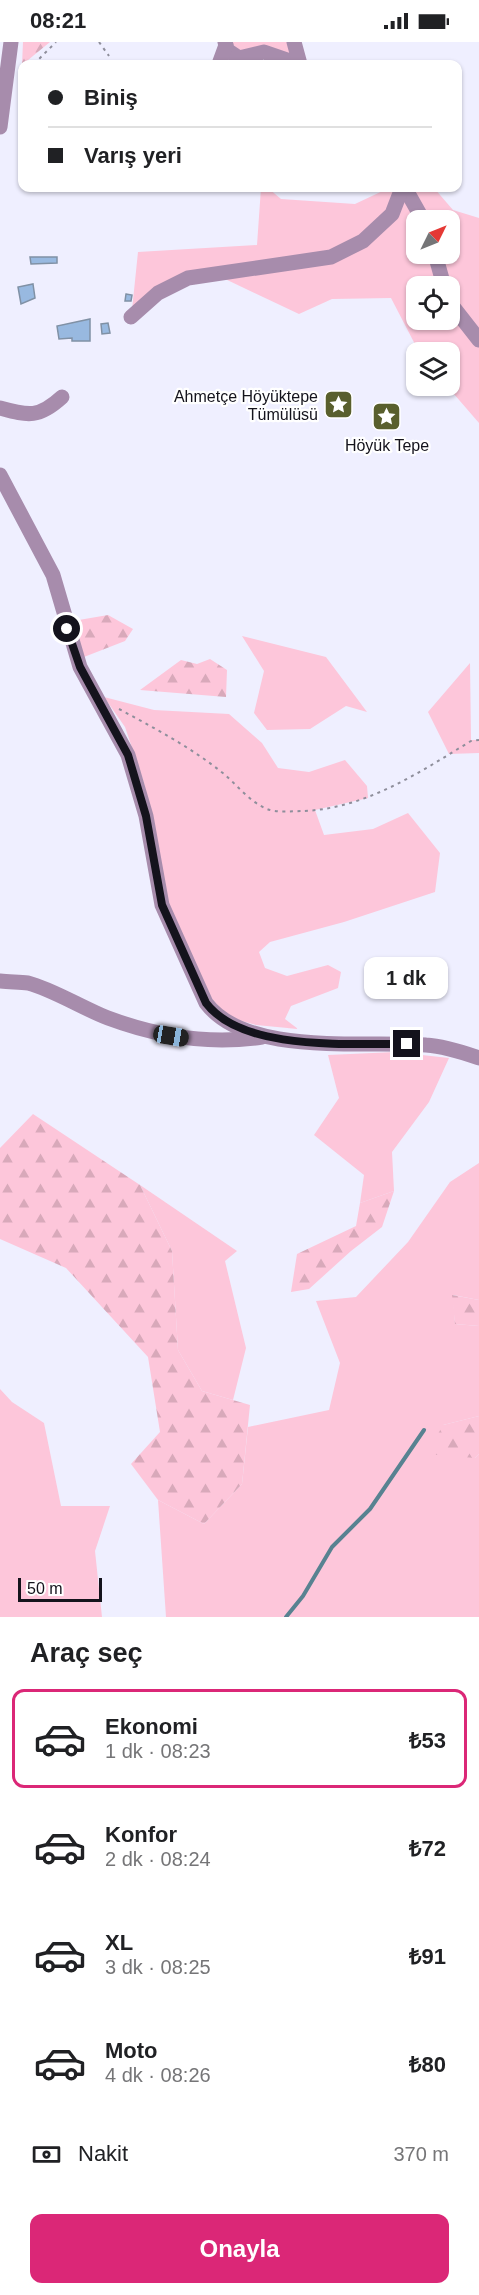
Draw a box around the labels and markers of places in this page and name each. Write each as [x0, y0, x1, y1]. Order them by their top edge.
place label: Ahmetçe Höyüktepe Tümülüsü [174, 388, 318, 423]
place icon: Ahmetçe Höyüktepe Tümülüsü [323, 389, 355, 421]
place icon: Höyük Tepe [371, 401, 403, 433]
place label: Höyük Tepe [345, 437, 429, 454]

